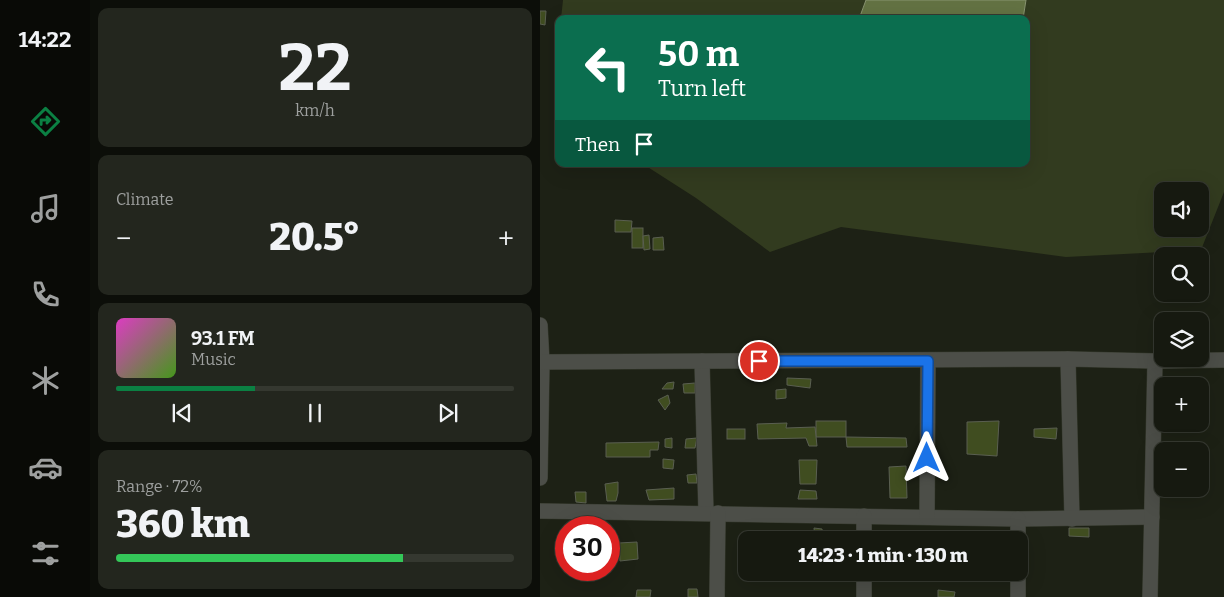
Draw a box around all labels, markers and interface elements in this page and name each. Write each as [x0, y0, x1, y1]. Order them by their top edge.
text: 14:22 [19, 26, 71, 53]
text: 22 [278, 29, 352, 107]
text: 50 m [658, 33, 739, 75]
icon: left [575, 35, 640, 100]
text: Turn left [658, 75, 746, 102]
text: km/h [295, 101, 335, 120]
icon: directions [28, 104, 63, 139]
icon: arrive [630, 130, 658, 158]
text: Then [575, 133, 620, 156]
map controls [1154, 182, 1209, 497]
button: sound [1154, 182, 1209, 237]
text: Climate [116, 190, 174, 209]
icon: music [28, 191, 63, 226]
text: 20.5° [269, 214, 360, 260]
text: − [116, 222, 131, 255]
text: + [498, 222, 514, 255]
button: search [1154, 247, 1209, 302]
icon: phone [28, 277, 63, 312]
button: layers [1154, 312, 1209, 367]
text: 93.1 FM [191, 327, 255, 350]
pin [738, 340, 780, 382]
icon: arrive [745, 347, 773, 375]
text: Music [191, 350, 236, 369]
icon: climate [28, 363, 63, 398]
button: + [1154, 377, 1209, 432]
icon: previous [168, 399, 196, 427]
icon: pause [301, 399, 329, 427]
icon: next [434, 399, 462, 427]
position arrow [900, 431, 952, 483]
button: − [1154, 442, 1209, 497]
icon: car [28, 450, 63, 485]
text: Range · 72% [116, 477, 203, 496]
text: 360 km [116, 501, 250, 547]
speed limit sign: 30 [555, 516, 620, 581]
icon: filters [28, 536, 63, 571]
text: 14:23 · 1 min · 130 m [798, 544, 968, 567]

